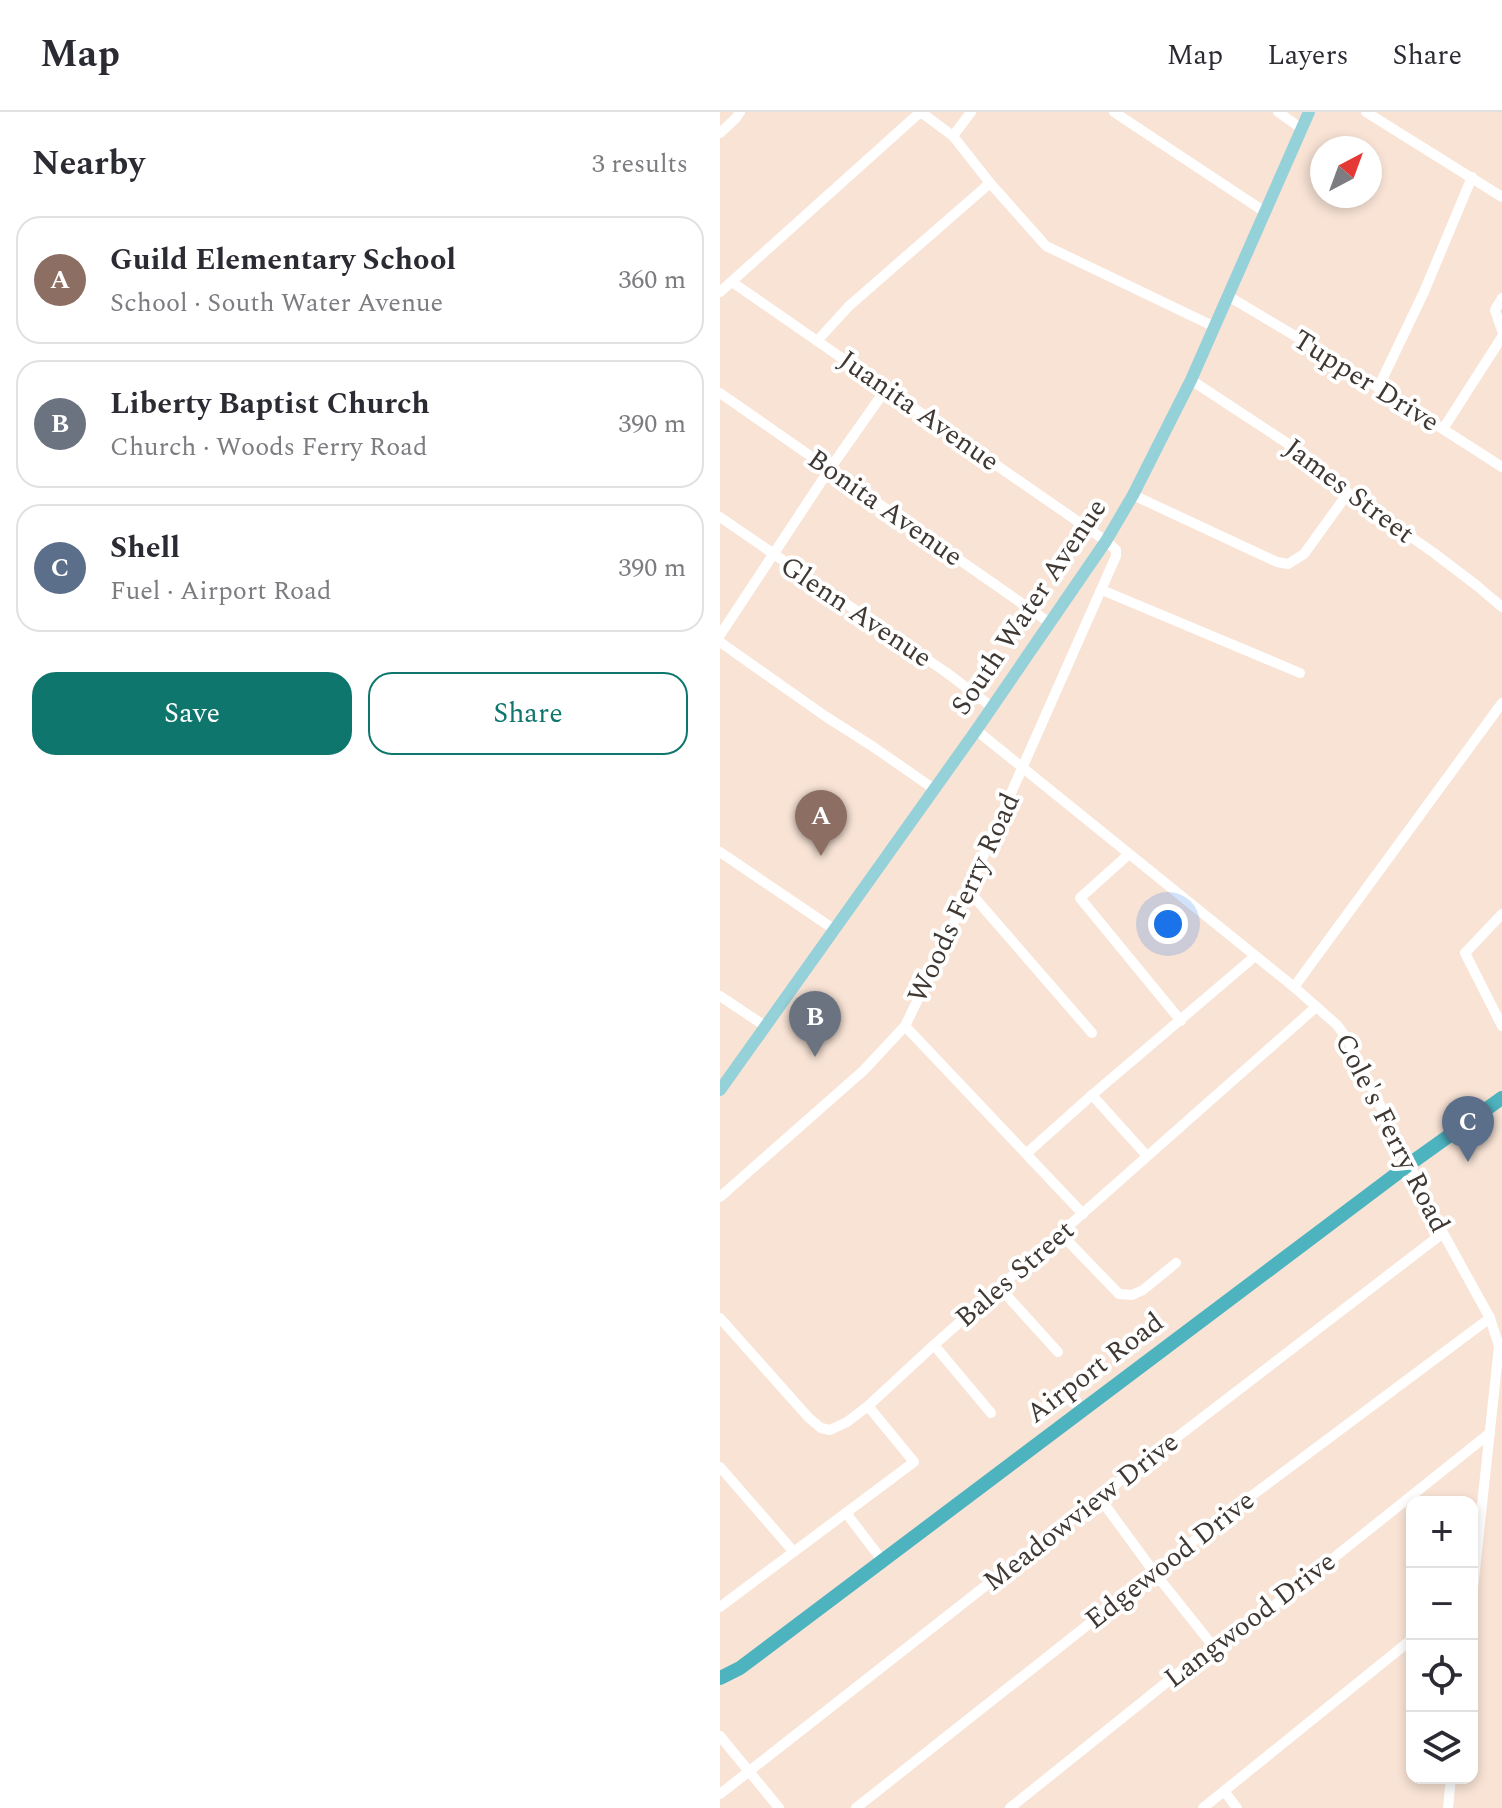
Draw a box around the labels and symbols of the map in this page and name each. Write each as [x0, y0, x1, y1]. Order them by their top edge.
north arrow [1310, 136, 1382, 208]
street label: Tupper Drive [1284, 319, 1448, 443]
street label: Juanita Avenue [830, 339, 1008, 483]
street label: James Street [1275, 427, 1423, 555]
street label: Bonita Avenue [798, 438, 972, 578]
street label: South Water Avenue [940, 490, 1118, 724]
street label: Glenn Avenue [771, 545, 941, 679]
street label: Woods Ferry Road [896, 786, 1032, 1010]
pin: A [795, 790, 847, 856]
your location [1148, 904, 1188, 944]
pin: B [789, 991, 841, 1057]
street label: Cole's Ferry Road [1323, 1026, 1461, 1240]
pin: C [1442, 1096, 1494, 1162]
street label: Bales Street [946, 1210, 1084, 1338]
street label: Airport Road [1017, 1302, 1173, 1434]
street label: Meadowview Drive [974, 1422, 1188, 1602]
street label: Edgewood Drive [1076, 1480, 1264, 1640]
street label: Langwood Drive [1155, 1541, 1345, 1699]

